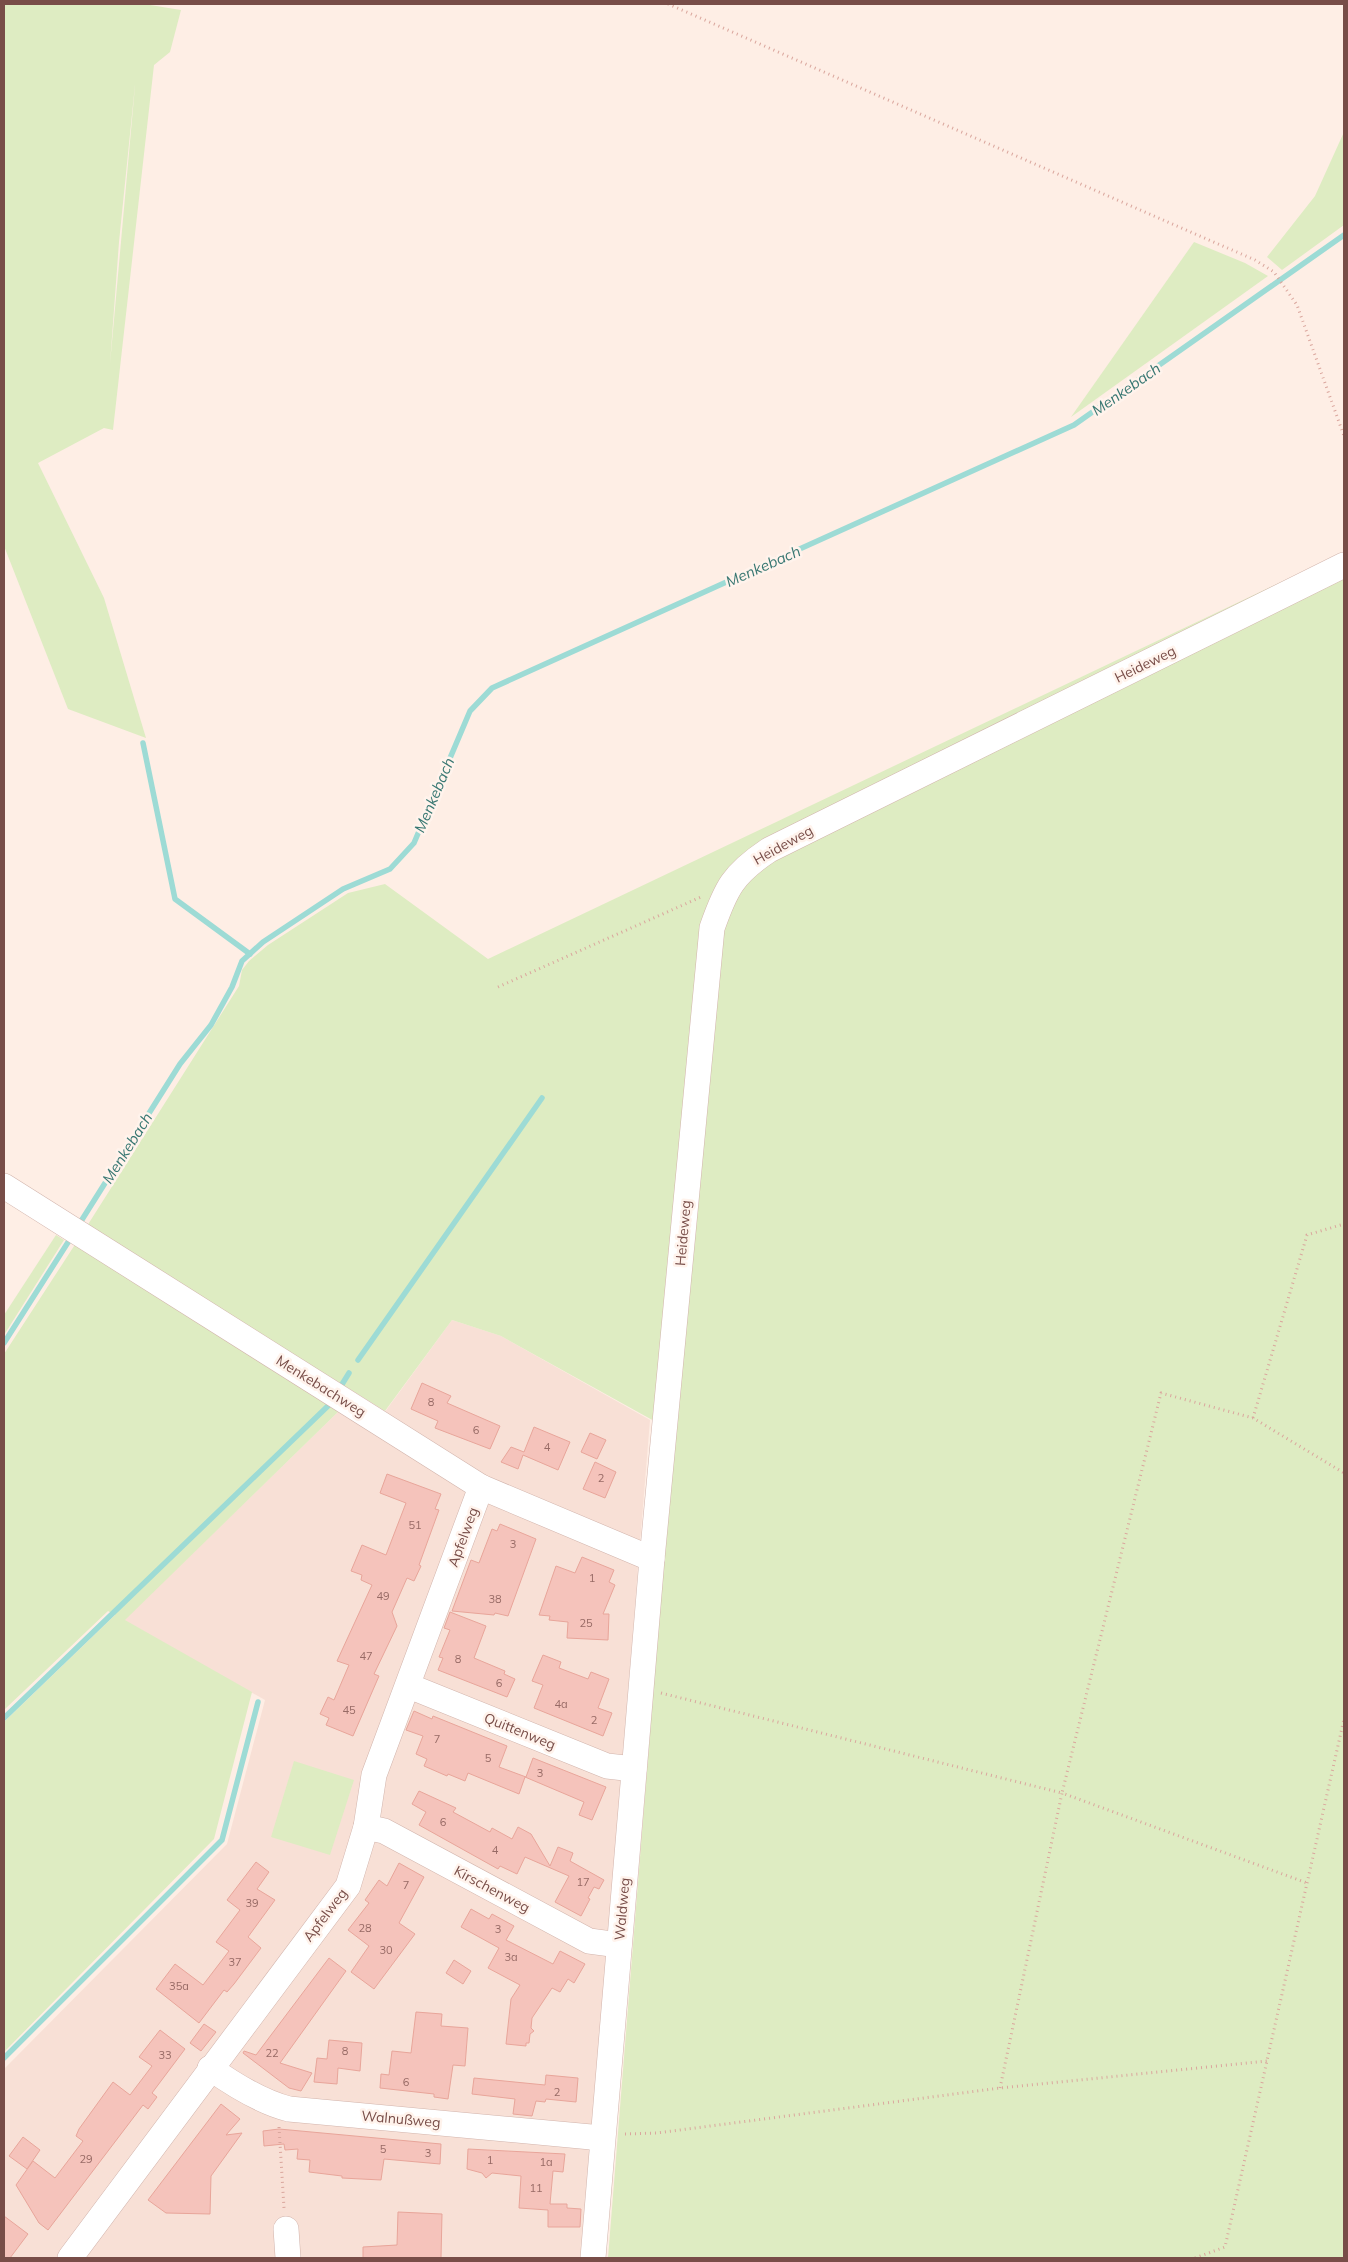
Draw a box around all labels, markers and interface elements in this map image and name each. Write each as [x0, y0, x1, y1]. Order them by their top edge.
water label: Menkebach [1088, 358, 1164, 420]
water label: Menkebach [723, 541, 803, 591]
street label: Heideweg [1112, 642, 1178, 686]
water label: Menkebach [410, 754, 458, 835]
street label: Heideweg [750, 821, 816, 869]
water label: Menkebach [98, 1109, 156, 1187]
street label: Heideweg [671, 1199, 695, 1267]
street label: Menkebachweg [273, 1351, 369, 1421]
house number: 8 [428, 1395, 435, 1409]
house number: 6 [473, 1423, 480, 1437]
house number: 4 [544, 1440, 551, 1454]
house number: 2 [598, 1471, 605, 1485]
street label: Apfelweg [444, 1505, 482, 1569]
house number: 51 [408, 1518, 422, 1532]
house number: 3 [510, 1537, 516, 1551]
house number: 1 [589, 1571, 595, 1585]
house number: 49 [376, 1589, 390, 1603]
house number: 38 [488, 1592, 502, 1606]
house number: 25 [579, 1616, 593, 1630]
house number: 47 [359, 1649, 373, 1663]
house number: 8 [455, 1652, 462, 1666]
house number: 6 [496, 1676, 503, 1690]
house number: 4a [554, 1697, 568, 1711]
house number: 45 [342, 1703, 356, 1717]
street label: Quittenweg [482, 1708, 558, 1754]
house number: 2 [591, 1713, 598, 1727]
house number: 7 [434, 1732, 440, 1746]
house number: 5 [485, 1751, 492, 1765]
house number: 3 [537, 1766, 543, 1780]
house number: 6 [440, 1815, 447, 1829]
house number: 4 [492, 1843, 499, 1857]
street label: Kirschenweg [451, 1862, 533, 1916]
house number: 17 [576, 1875, 590, 1889]
street label: Waldweg [610, 1877, 634, 1941]
house number: 7 [403, 1878, 409, 1892]
street label: Apfelweg [299, 1885, 351, 1945]
house number: 39 [245, 1896, 259, 1910]
house number: 28 [358, 1921, 372, 1935]
house number: 3 [495, 1922, 501, 1936]
house number: 30 [379, 1943, 393, 1957]
house number: 3a [504, 1950, 518, 1964]
house number: 37 [228, 1955, 242, 1969]
house number: 35a [169, 1979, 189, 1993]
house number: 8 [342, 2044, 349, 2058]
house number: 22 [265, 2046, 279, 2060]
house number: 33 [158, 2048, 172, 2062]
house number: 6 [403, 2075, 410, 2089]
house number: 2 [554, 2085, 561, 2099]
street label: Walnußweg [361, 2107, 441, 2131]
house number: 5 [380, 2142, 387, 2156]
house number: 3 [425, 2146, 431, 2160]
house number: 29 [79, 2152, 93, 2166]
house number: 1 [487, 2153, 493, 2167]
house number: 1a [539, 2155, 553, 2169]
house number: 11 [529, 2181, 543, 2195]

